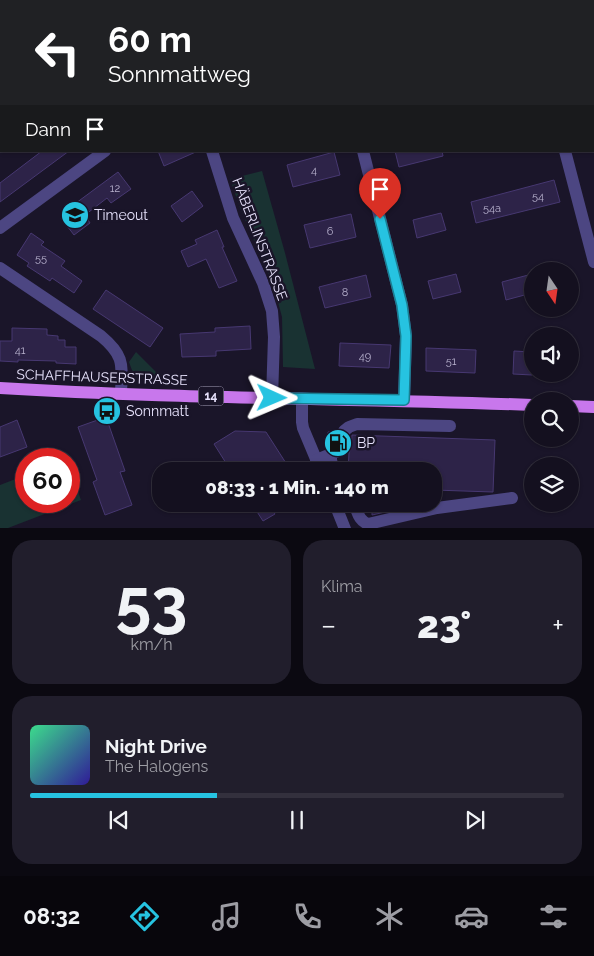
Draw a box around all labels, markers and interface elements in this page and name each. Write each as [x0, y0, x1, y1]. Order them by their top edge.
text: 60 m [108, 19, 192, 60]
icon: left [25, 20, 90, 85]
text: Sonnmattweg [108, 61, 251, 87]
icon: arrive [81, 115, 109, 143]
text: Dann [25, 118, 71, 140]
house number: 4 [311, 164, 317, 177]
pin [359, 168, 401, 219]
street label: HÄBERLINSTRASSE [229, 175, 293, 303]
icon: arrive [366, 175, 394, 203]
house number: 12 [110, 182, 120, 195]
house number: 54 [532, 190, 544, 203]
school or university icon: Timeout [60, 200, 90, 230]
house number: 54a [483, 202, 501, 215]
place label: Timeout [94, 207, 148, 223]
house number: 6 [327, 225, 334, 238]
house number: 55 [35, 252, 47, 265]
north arrow [524, 262, 579, 318]
map controls [524, 262, 579, 512]
house number: 8 [342, 286, 348, 299]
button: sound [524, 327, 579, 382]
house number: 41 [15, 344, 26, 357]
house number: 49 [359, 350, 371, 363]
house number: 51 [446, 355, 457, 368]
street label: SCHAFFHAUSERSTRASSE [16, 366, 188, 388]
position arrow [245, 371, 297, 423]
road number: 14 [198, 386, 224, 406]
button: search [524, 392, 579, 447]
bus stop icon: Sonnmatt [92, 396, 122, 426]
place label: Sonnmatt [126, 403, 189, 419]
fuel station icon: BP [323, 428, 353, 458]
place label: BP [357, 435, 375, 451]
speed limit sign: 60 [15, 448, 80, 513]
button: layers [524, 457, 579, 512]
text: 08:33 · 1 Min. · 140 m [205, 476, 389, 498]
text: 53 [115, 564, 188, 640]
text: Klima [321, 577, 363, 596]
text: 23° [417, 602, 471, 647]
text: − [321, 609, 336, 642]
text: + [552, 609, 564, 642]
text: km/h [130, 635, 173, 654]
text: Night Drive [105, 735, 207, 757]
text: The Halogens [105, 757, 208, 776]
icon: previous [105, 806, 133, 834]
icon: pause [283, 806, 311, 834]
icon: next [461, 806, 489, 834]
icon: directions [127, 899, 162, 934]
icon: music [209, 899, 244, 934]
icon: phone [290, 899, 325, 934]
icon: climate [372, 899, 407, 934]
icon: car [454, 899, 489, 934]
icon: filters [536, 899, 571, 934]
text: 08:32 [23, 903, 80, 929]

